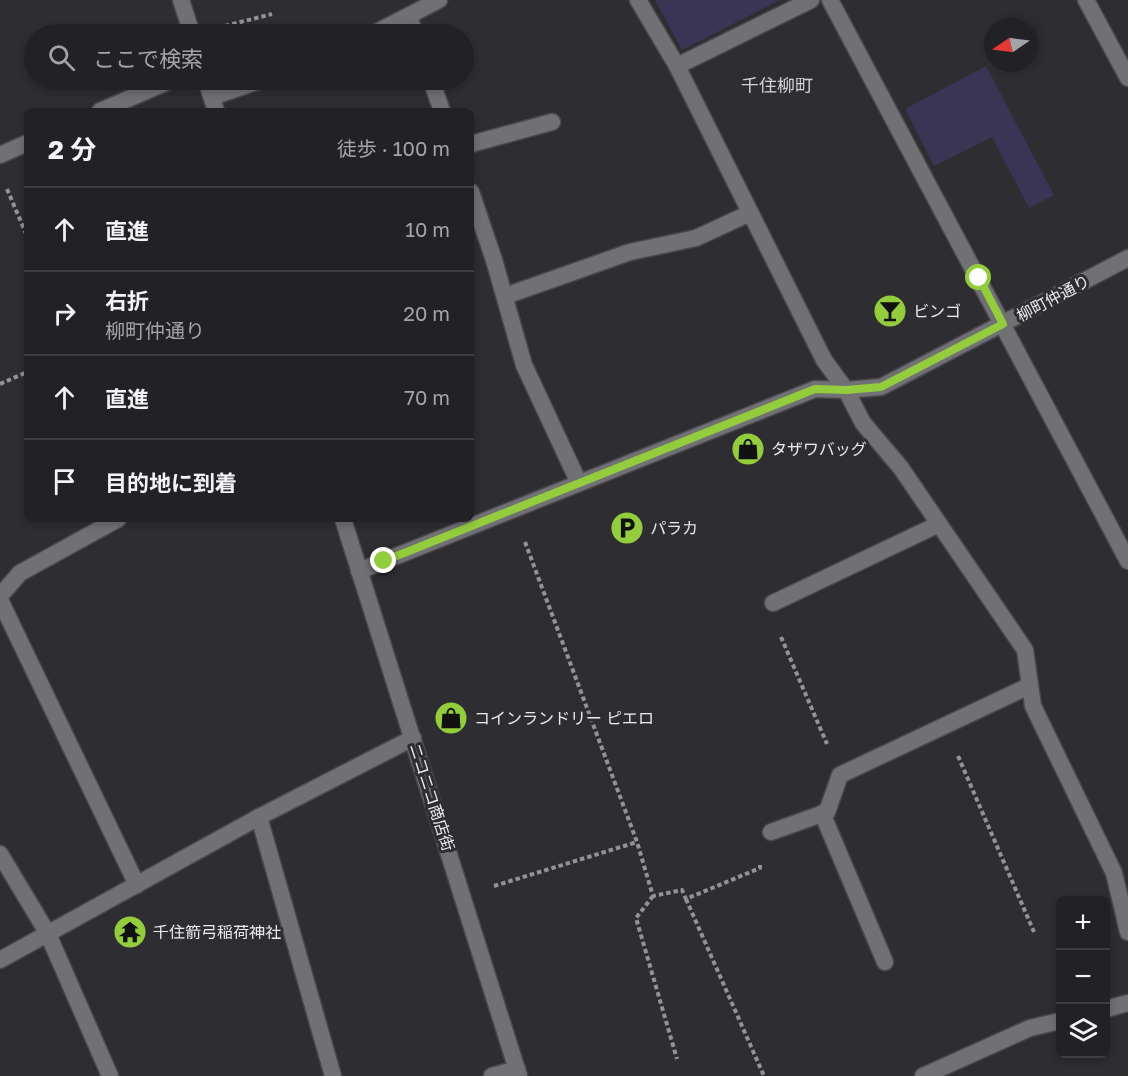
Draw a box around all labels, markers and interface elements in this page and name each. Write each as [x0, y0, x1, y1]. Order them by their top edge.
north arrow [984, 18, 1038, 72]
search box [24, 24, 474, 90]
icon: search [45, 41, 78, 74]
text: ここで検索 [93, 45, 203, 72]
district label: 千住柳町 [741, 74, 813, 96]
text: 2 分 [48, 134, 96, 165]
text: 徒歩 · 100 m [337, 136, 450, 160]
icon: ahead [48, 213, 81, 246]
text: 直進 [105, 217, 149, 244]
text: 10 m [405, 217, 450, 241]
route start [965, 264, 991, 290]
street label: 柳町仲通り [1013, 270, 1093, 326]
text: 右折 [105, 287, 149, 314]
bar icon: ビンゴ [872, 293, 908, 329]
icon: right [48, 297, 81, 330]
text: 20 m [403, 301, 450, 325]
place label: ビンゴ [913, 301, 961, 321]
text: 柳町仲通り [105, 318, 205, 342]
icon: ahead [48, 381, 81, 414]
text: 直進 [105, 385, 149, 412]
text: 70 m [404, 385, 450, 409]
shop icon: タザワバッグ [730, 431, 766, 467]
place label: タザワバッグ [771, 439, 867, 459]
icon: arrive [48, 465, 81, 498]
text: 目的地に到着 [105, 469, 237, 496]
parking icon: パラカ [609, 510, 645, 546]
place label: パラカ [650, 518, 698, 538]
route end [370, 547, 396, 573]
shop icon: コインランドリー ピエロ [433, 700, 469, 736]
place label: コインランドリー ピエロ [474, 708, 654, 728]
street label: ニコニコ商店街 [405, 741, 459, 853]
map controls [1056, 896, 1110, 1058]
button: + [1056, 896, 1110, 950]
temple icon: 千住箭弓稲荷神社 [112, 914, 148, 950]
place label: 千住箭弓稲荷神社 [153, 922, 281, 942]
button: − [1056, 950, 1110, 1004]
button: layers [1056, 1004, 1110, 1058]

